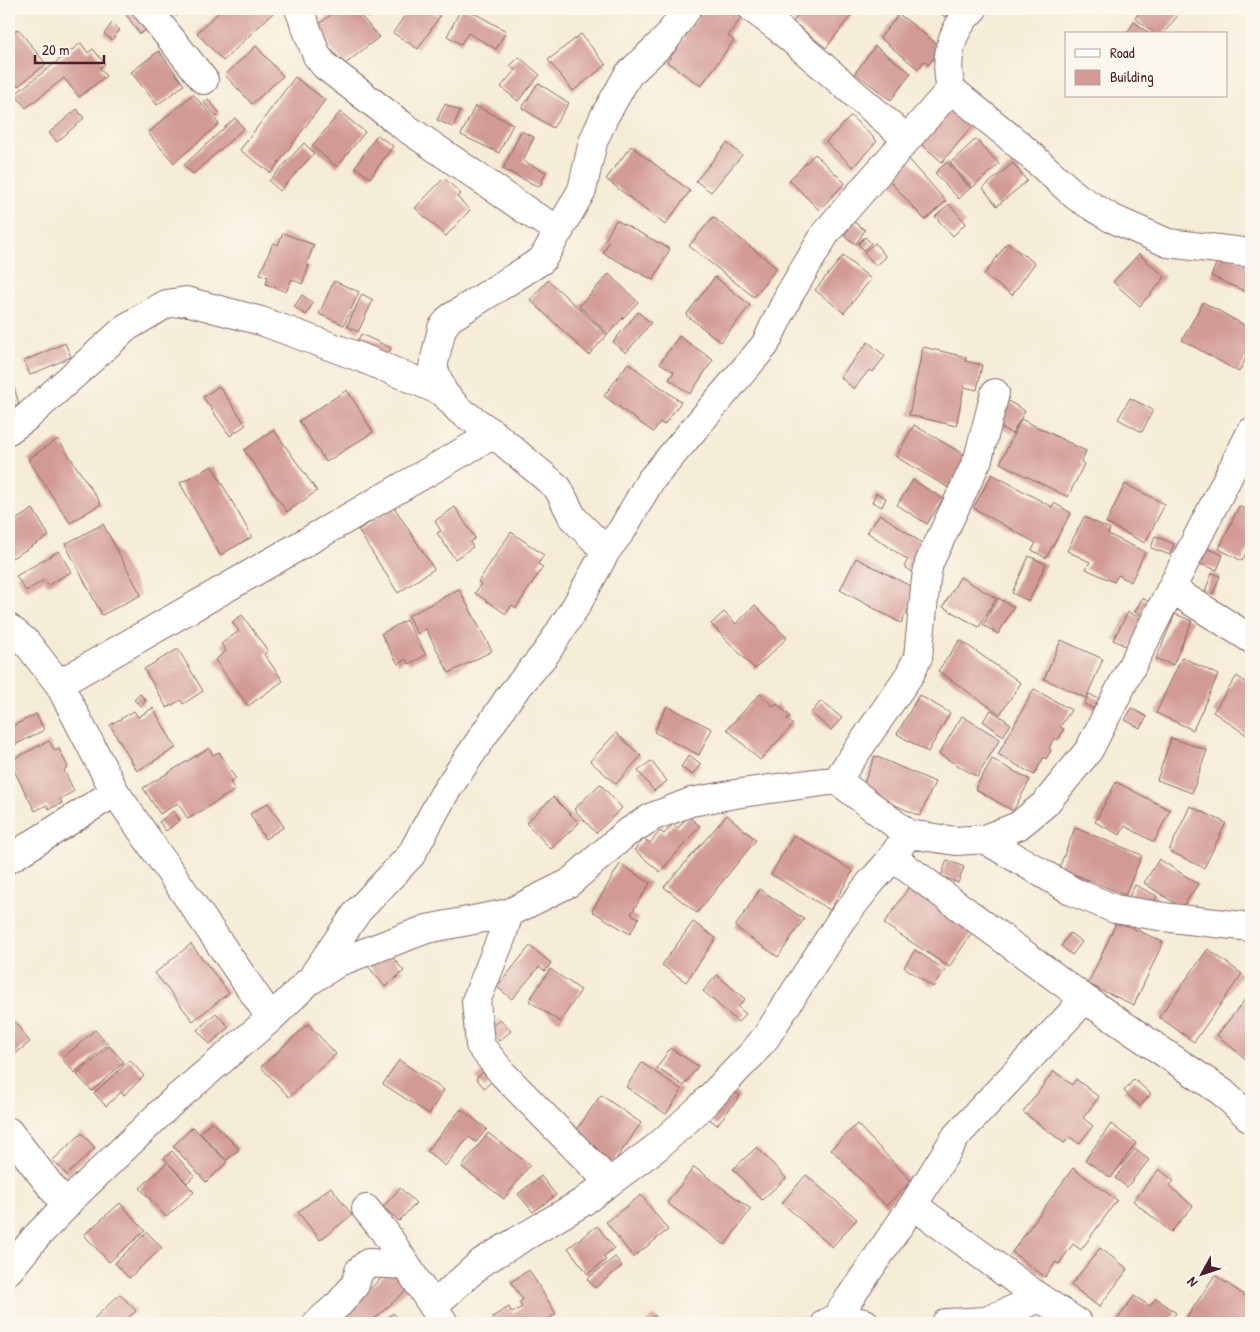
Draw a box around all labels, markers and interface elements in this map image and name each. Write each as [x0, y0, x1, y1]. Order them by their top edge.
scale bar [35, 32, 104, 64]
legend [1065, 32, 1228, 98]
text: 20 m [42, 39, 69, 60]
text: Road [1110, 42, 1135, 63]
text: Building [1110, 66, 1154, 87]
north arrow [1178, 1250, 1228, 1300]
text: N [1182, 1273, 1201, 1292]

